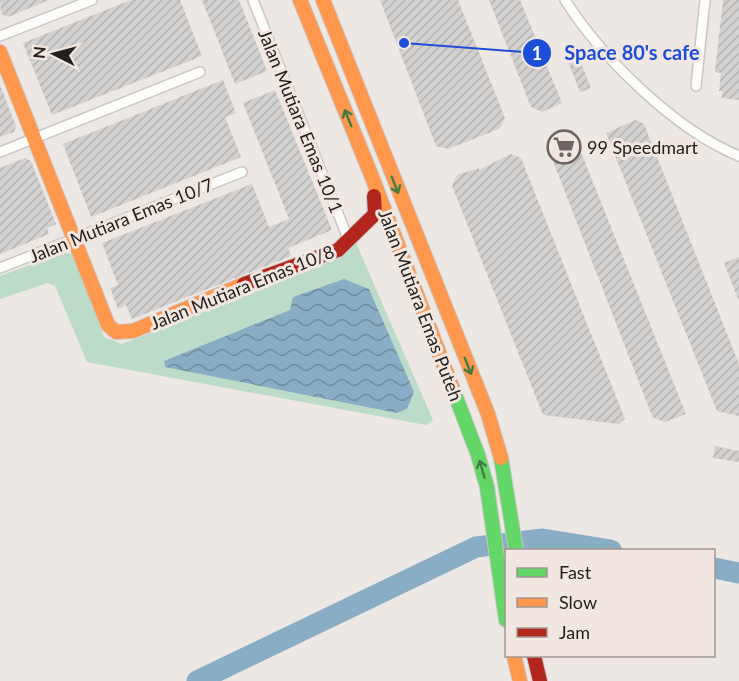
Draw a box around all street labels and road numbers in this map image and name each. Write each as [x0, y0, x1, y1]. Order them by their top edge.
street label: Jalan Mutiara Emas 10/1 [254, 26, 348, 216]
street label: Jalan Mutiara Emas 10/7 [26, 173, 216, 267]
street label: Jalan Mutiara Emas Puteh [374, 206, 468, 404]
street label: Jalan Mutiara Emas 10/8 [147, 240, 337, 334]

